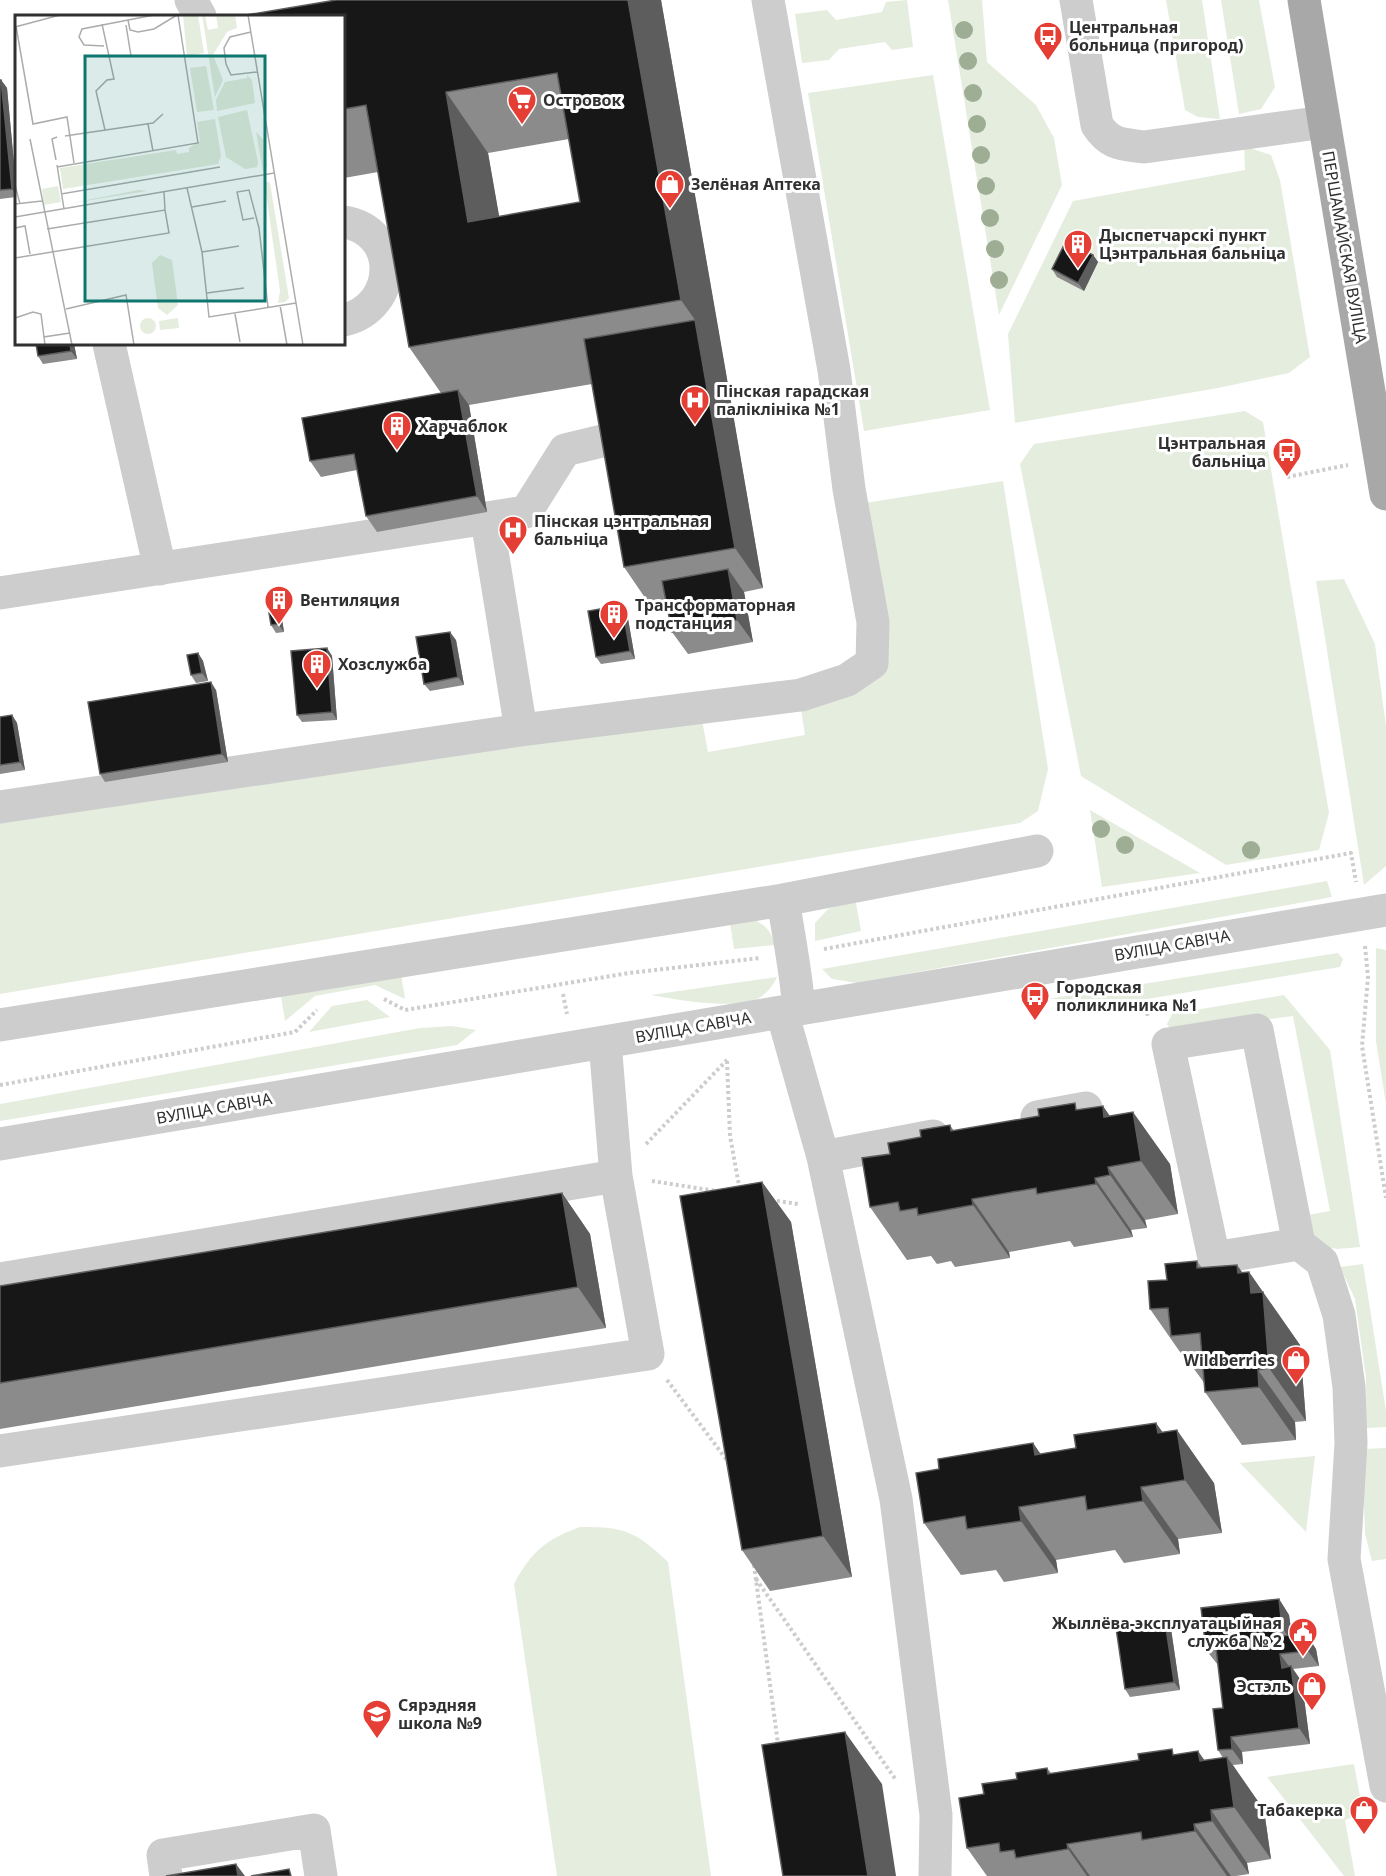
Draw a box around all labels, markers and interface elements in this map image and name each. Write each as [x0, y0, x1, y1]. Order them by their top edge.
inset map [15, 15, 345, 345]
place label: Центральная больница (пригород) [1069, 16, 1243, 56]
bus stop icon: Центральная больница (пригород) [1032, 20, 1064, 62]
supermarket icon: Островок [506, 84, 538, 126]
place label: Островок [543, 89, 621, 111]
street label: ПЕРШАМАЙСКАЯ ВУЛІЦА [1317, 149, 1373, 346]
shop icon: Зелёная Аптека [654, 168, 686, 210]
place label: Зелёная Аптека [691, 173, 821, 195]
place label: Дыспетчарскі пункт Цэнтральная бальніца [1099, 224, 1286, 264]
building icon: Дыспетчарскі пункт Цэнтральная бальніца [1062, 228, 1094, 270]
place label: Пінская гарадская паліклініка №1 [716, 380, 869, 420]
hospital icon: Пінская гарадская паліклініка №1 [679, 384, 711, 426]
building icon: Харчаблок [381, 410, 413, 452]
place label: Харчаблок [418, 415, 508, 437]
place label: Цэнтральная бальніца [1158, 432, 1266, 472]
bus stop icon: Цэнтральная бальніца [1271, 436, 1303, 478]
place label: Пінская цэнтральная бальніца [534, 510, 709, 550]
hospital icon: Пінская цэнтральная бальніца [497, 514, 529, 556]
building icon: Вентиляция [263, 584, 295, 626]
place label: Вентиляция [300, 589, 400, 611]
place label: Трансформаторная подстанция [635, 594, 796, 634]
building icon: Трансформаторная подстанция [598, 598, 630, 640]
building icon: Хозслужба [301, 648, 333, 690]
place label: Хозслужба [338, 653, 427, 675]
street label: ВУЛІЦА САВІЧА [1112, 924, 1232, 966]
place label: Городская поликлиника №1 [1056, 976, 1198, 1016]
bus stop icon: Городская поликлиника №1 [1019, 980, 1051, 1022]
street label: ВУЛІЦА САВІЧА [633, 1006, 753, 1048]
street label: ВУЛІЦА САВІЧА [154, 1087, 274, 1129]
shop icon: Wildberries [1280, 1344, 1312, 1386]
place label: Wildberries [1184, 1349, 1275, 1371]
place label: Жыллёва-эксплуатацыйная служба № 2 [1052, 1612, 1282, 1652]
public building icon: Жыллёва-эксплуатацыйная служба № 2 [1287, 1616, 1319, 1658]
shop icon: Эстэль [1296, 1670, 1328, 1712]
place label: Эстэль [1236, 1675, 1291, 1697]
place label: Сярэдняя школа №9 [398, 1694, 482, 1734]
school or university icon: Сярэдняя школа №9 [361, 1698, 393, 1740]
shop icon: Табакерка [1348, 1794, 1380, 1836]
place label: Табакерка [1257, 1799, 1343, 1821]

